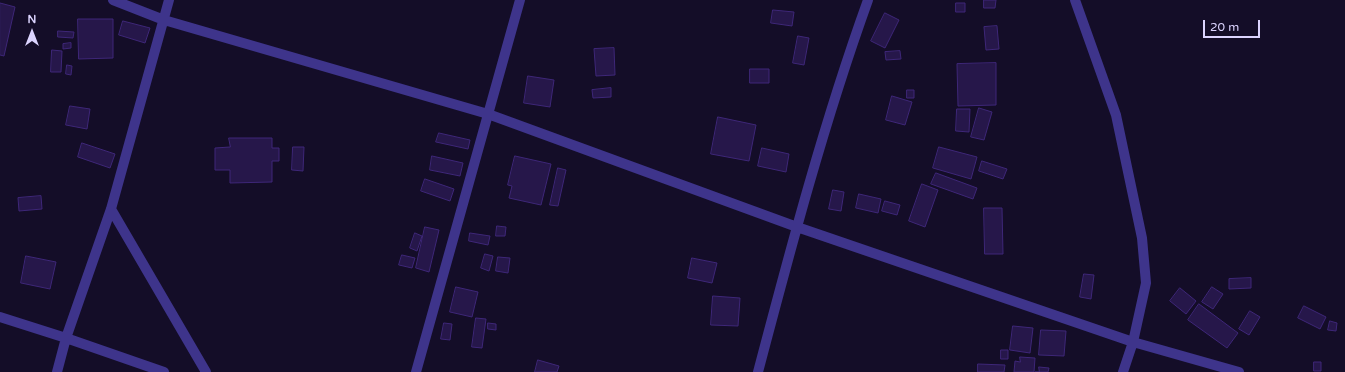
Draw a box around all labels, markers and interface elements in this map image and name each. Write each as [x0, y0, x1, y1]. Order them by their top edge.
north arrow [12, 12, 52, 52]
scale bar [1205, 12, 1262, 38]
text: N [28, 13, 36, 26]
text: 20 m [1210, 20, 1239, 34]

